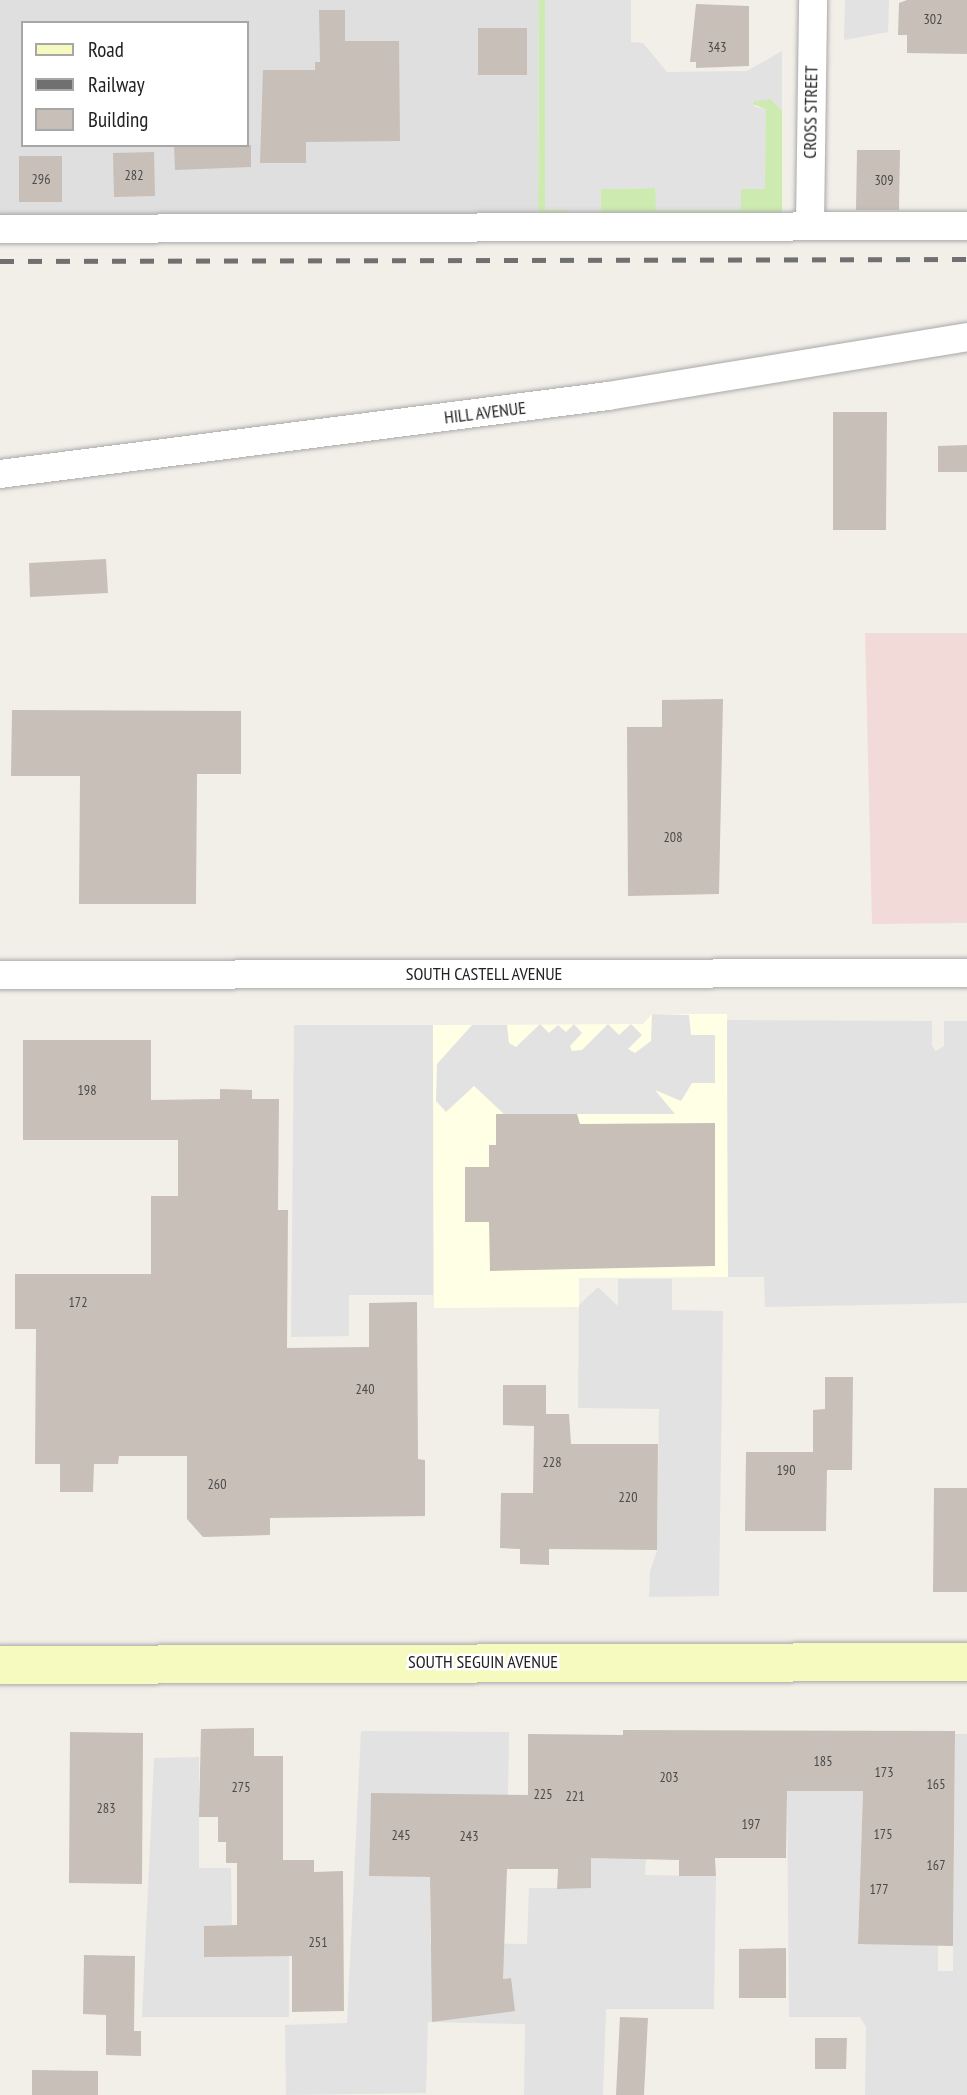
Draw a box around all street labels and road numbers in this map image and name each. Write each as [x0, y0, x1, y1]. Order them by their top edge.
street label: CROSS STREET [799, 65, 823, 159]
street label: HILL AVENUE [442, 397, 528, 429]
street label: SOUTH CASTELL AVENUE [405, 963, 563, 985]
street label: SOUTH SEGUIN AVENUE [408, 1651, 558, 1673]

